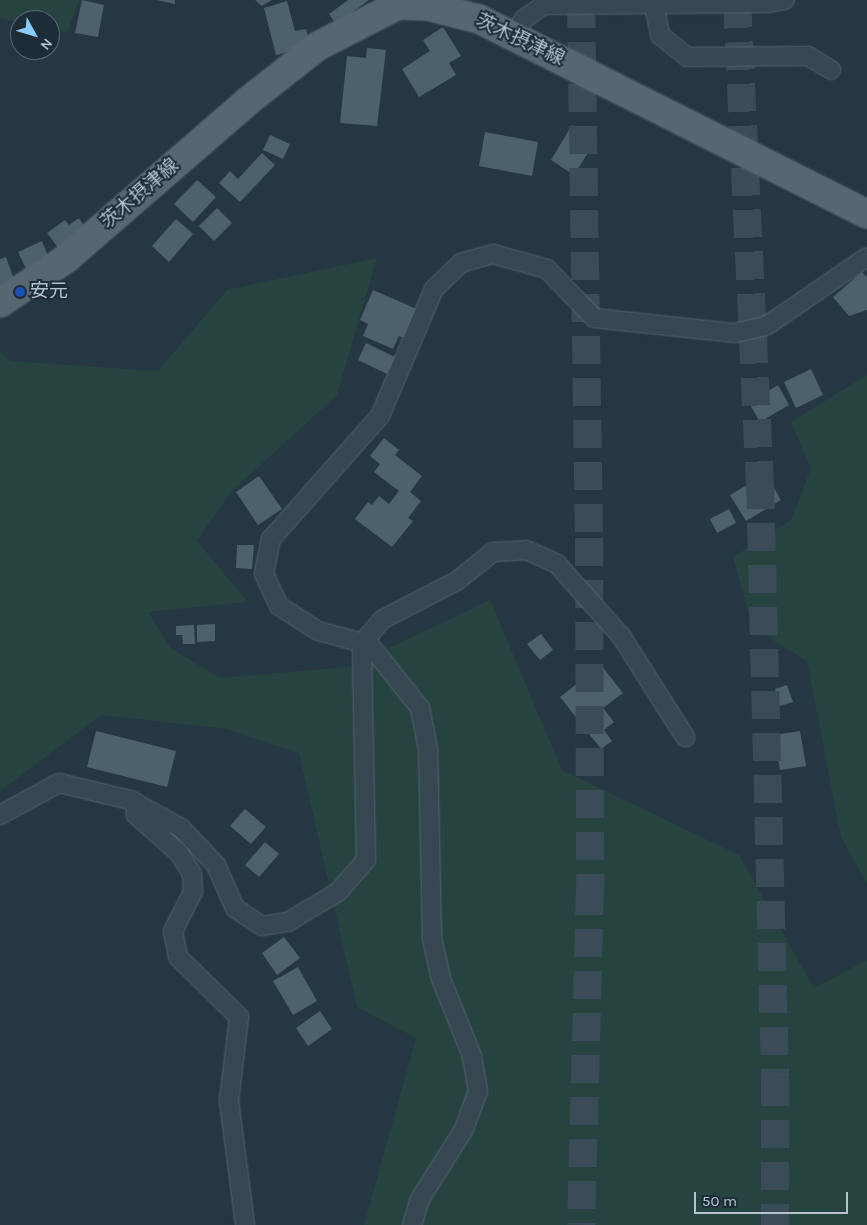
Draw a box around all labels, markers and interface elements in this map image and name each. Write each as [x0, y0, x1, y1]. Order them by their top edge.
north arrow [10, 10, 60, 60]
street label: 茨木摂津線 [472, 10, 568, 70]
text: N [37, 35, 56, 53]
street label: 茨木摂津線 [97, 154, 183, 234]
place label: 安元 [30, 281, 68, 303]
marker: 安元 [14, 286, 26, 298]
scale bar [697, 1182, 851, 1214]
text: 50 m [702, 1192, 737, 1210]

